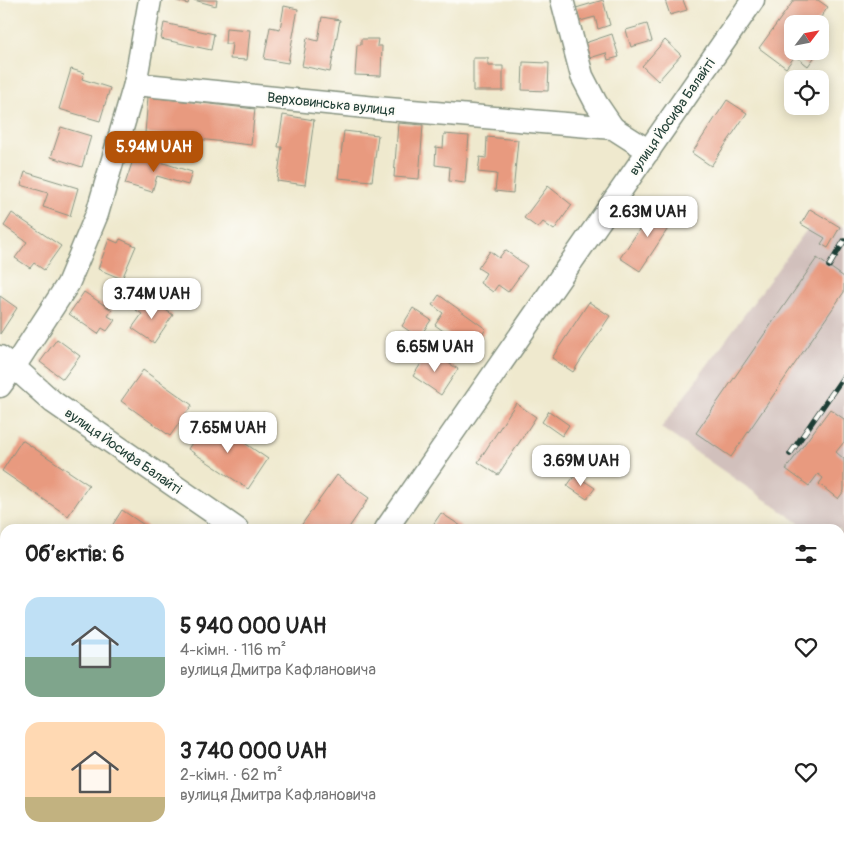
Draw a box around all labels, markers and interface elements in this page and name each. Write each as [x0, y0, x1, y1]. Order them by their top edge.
north arrow [784, 15, 829, 60]
map controls [784, 15, 829, 115]
street label: вулиця Йосифа Балайті [625, 55, 719, 179]
button: locate [784, 70, 829, 115]
street label: Верховинська вулиця [266, 89, 396, 119]
pin: 5.94M UAH [97, 130, 211, 173]
text: 5.94M UAH [116, 137, 192, 157]
pin: 2.63M UAH [591, 196, 705, 238]
text: 2.63M UAH [610, 202, 686, 222]
pin: 3.74M UAH [95, 278, 209, 320]
text: 3.74M UAH [114, 284, 190, 304]
pin: 6.65M UAH [378, 330, 492, 373]
text: 6.65M UAH [397, 337, 473, 357]
street label: вулиця Йосифа Балайті [61, 404, 185, 498]
pin: 7.65M UAH [171, 412, 285, 454]
text: 7.65M UAH [190, 418, 266, 438]
pin: 3.69M UAH [524, 444, 638, 487]
text: 3.69M UAH [543, 451, 619, 471]
icon: filters [792, 540, 820, 568]
text: Об’єктів: 6 [25, 541, 124, 568]
text: 5 940 000 UAH [180, 613, 326, 640]
icon: home [65, 617, 125, 677]
icon: heart [792, 633, 820, 661]
text: 4-кімн. · 116 m² [180, 640, 286, 660]
text: вулиця Дмитра Кафлановича [180, 660, 376, 680]
text: 3 740 000 UAH [180, 738, 327, 765]
icon: home [65, 742, 125, 802]
icon: heart [792, 758, 820, 786]
text: 2-кімн. · 62 m² [180, 765, 282, 785]
text: вулиця Дмитра Кафлановича [180, 785, 376, 805]

